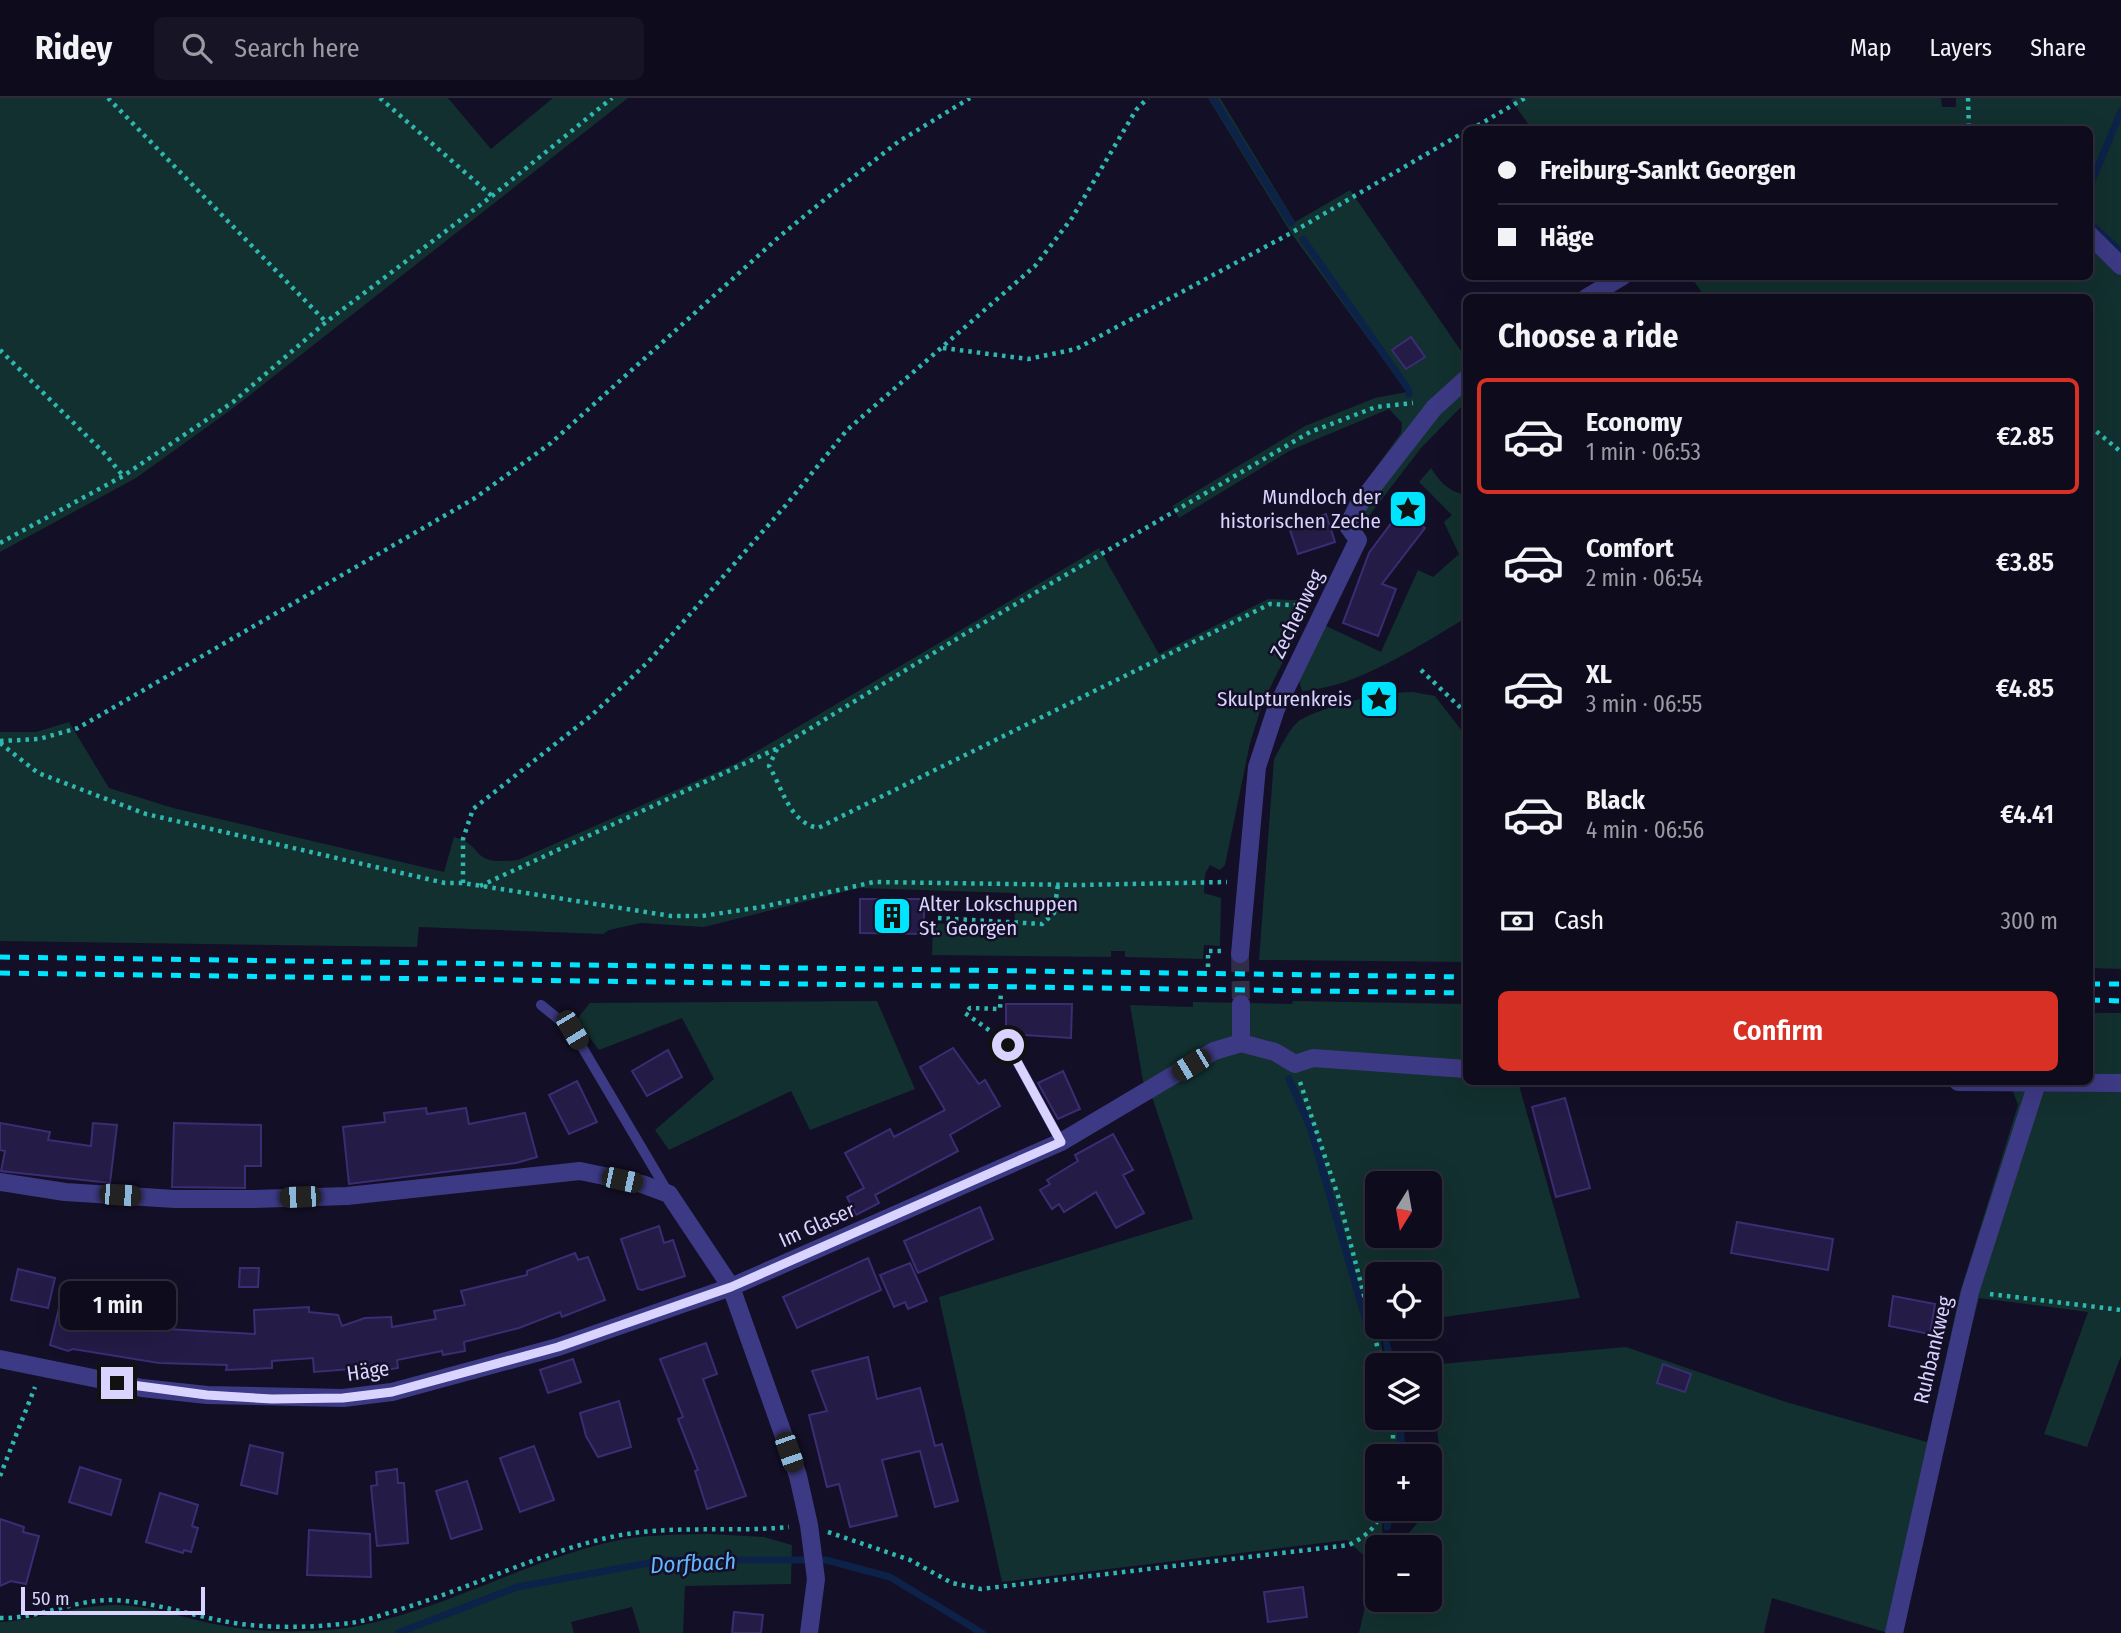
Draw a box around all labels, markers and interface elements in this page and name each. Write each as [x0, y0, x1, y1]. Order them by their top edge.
search box [154, 17, 644, 80]
text: Ridey [35, 28, 112, 68]
icon: search [178, 29, 216, 67]
text: Search here [234, 33, 360, 64]
text: Map [1850, 34, 1892, 62]
text: Layers [1930, 34, 1992, 62]
text: Share [2030, 34, 2086, 62]
text: Freiburg-Sankt Georgen [1540, 155, 1796, 186]
text: Häge [1540, 222, 1594, 253]
text: Choose a ride [1498, 317, 1679, 355]
icon: car [1502, 405, 1565, 468]
text: Economy [1586, 407, 1682, 438]
text: €2.85 [1996, 421, 2054, 452]
text: 1 min · 06:53 [1586, 438, 1701, 466]
place label: Mundloch der historischen Zeche [1220, 484, 1382, 534]
place icon: Mundloch der historischen Zeche [1387, 488, 1429, 530]
icon: car [1502, 531, 1565, 594]
text: Comfort [1586, 533, 1674, 564]
text: €3.85 [1996, 547, 2054, 578]
text: 2 min · 06:54 [1586, 564, 1703, 592]
street label: Zechenweg [1264, 565, 1330, 663]
icon: car [1502, 657, 1565, 720]
text: XL [1586, 659, 1612, 690]
text: €4.85 [1996, 673, 2054, 704]
place icon: Skulpturenkreis [1358, 678, 1400, 720]
place label: Skulpturenkreis [1217, 686, 1352, 712]
text: 3 min · 06:55 [1586, 690, 1702, 718]
icon: car [1502, 783, 1565, 846]
text: Black [1586, 785, 1645, 816]
text: €4.41 [2000, 799, 2054, 830]
text: 4 min · 06:56 [1586, 816, 1704, 844]
place label: Alter Lokschuppen St. Georgen [919, 891, 1078, 941]
building icon: Alter Lokschuppen St. Georgen [871, 895, 913, 937]
icon: cash [1498, 902, 1536, 940]
text: Cash [1554, 905, 1604, 936]
text: 300 m [2001, 907, 2058, 935]
button: Confirm [1498, 991, 2058, 1071]
car [553, 1007, 592, 1053]
route start [992, 1029, 1024, 1061]
car [1168, 1045, 1215, 1085]
car [600, 1165, 645, 1195]
north arrow [1365, 1171, 1442, 1248]
map controls [1365, 1171, 1442, 1612]
car [99, 1183, 142, 1207]
car [279, 1186, 322, 1208]
street label: Im Glaser [775, 1196, 860, 1253]
button: locate [1365, 1262, 1442, 1339]
callout: 1 min [59, 1282, 175, 1330]
text: 1 min [93, 1291, 143, 1319]
street label: Ruhbankweg [1908, 1294, 1958, 1406]
button: layers [1365, 1353, 1442, 1430]
street label: Häge [345, 1355, 391, 1387]
route end [101, 1367, 133, 1399]
car [773, 1429, 806, 1475]
button: + [1365, 1444, 1442, 1521]
button: − [1365, 1535, 1442, 1612]
water label: Dorfbach [649, 1547, 737, 1579]
scale bar [21, 1584, 205, 1616]
text: 50 m [32, 1587, 70, 1610]

